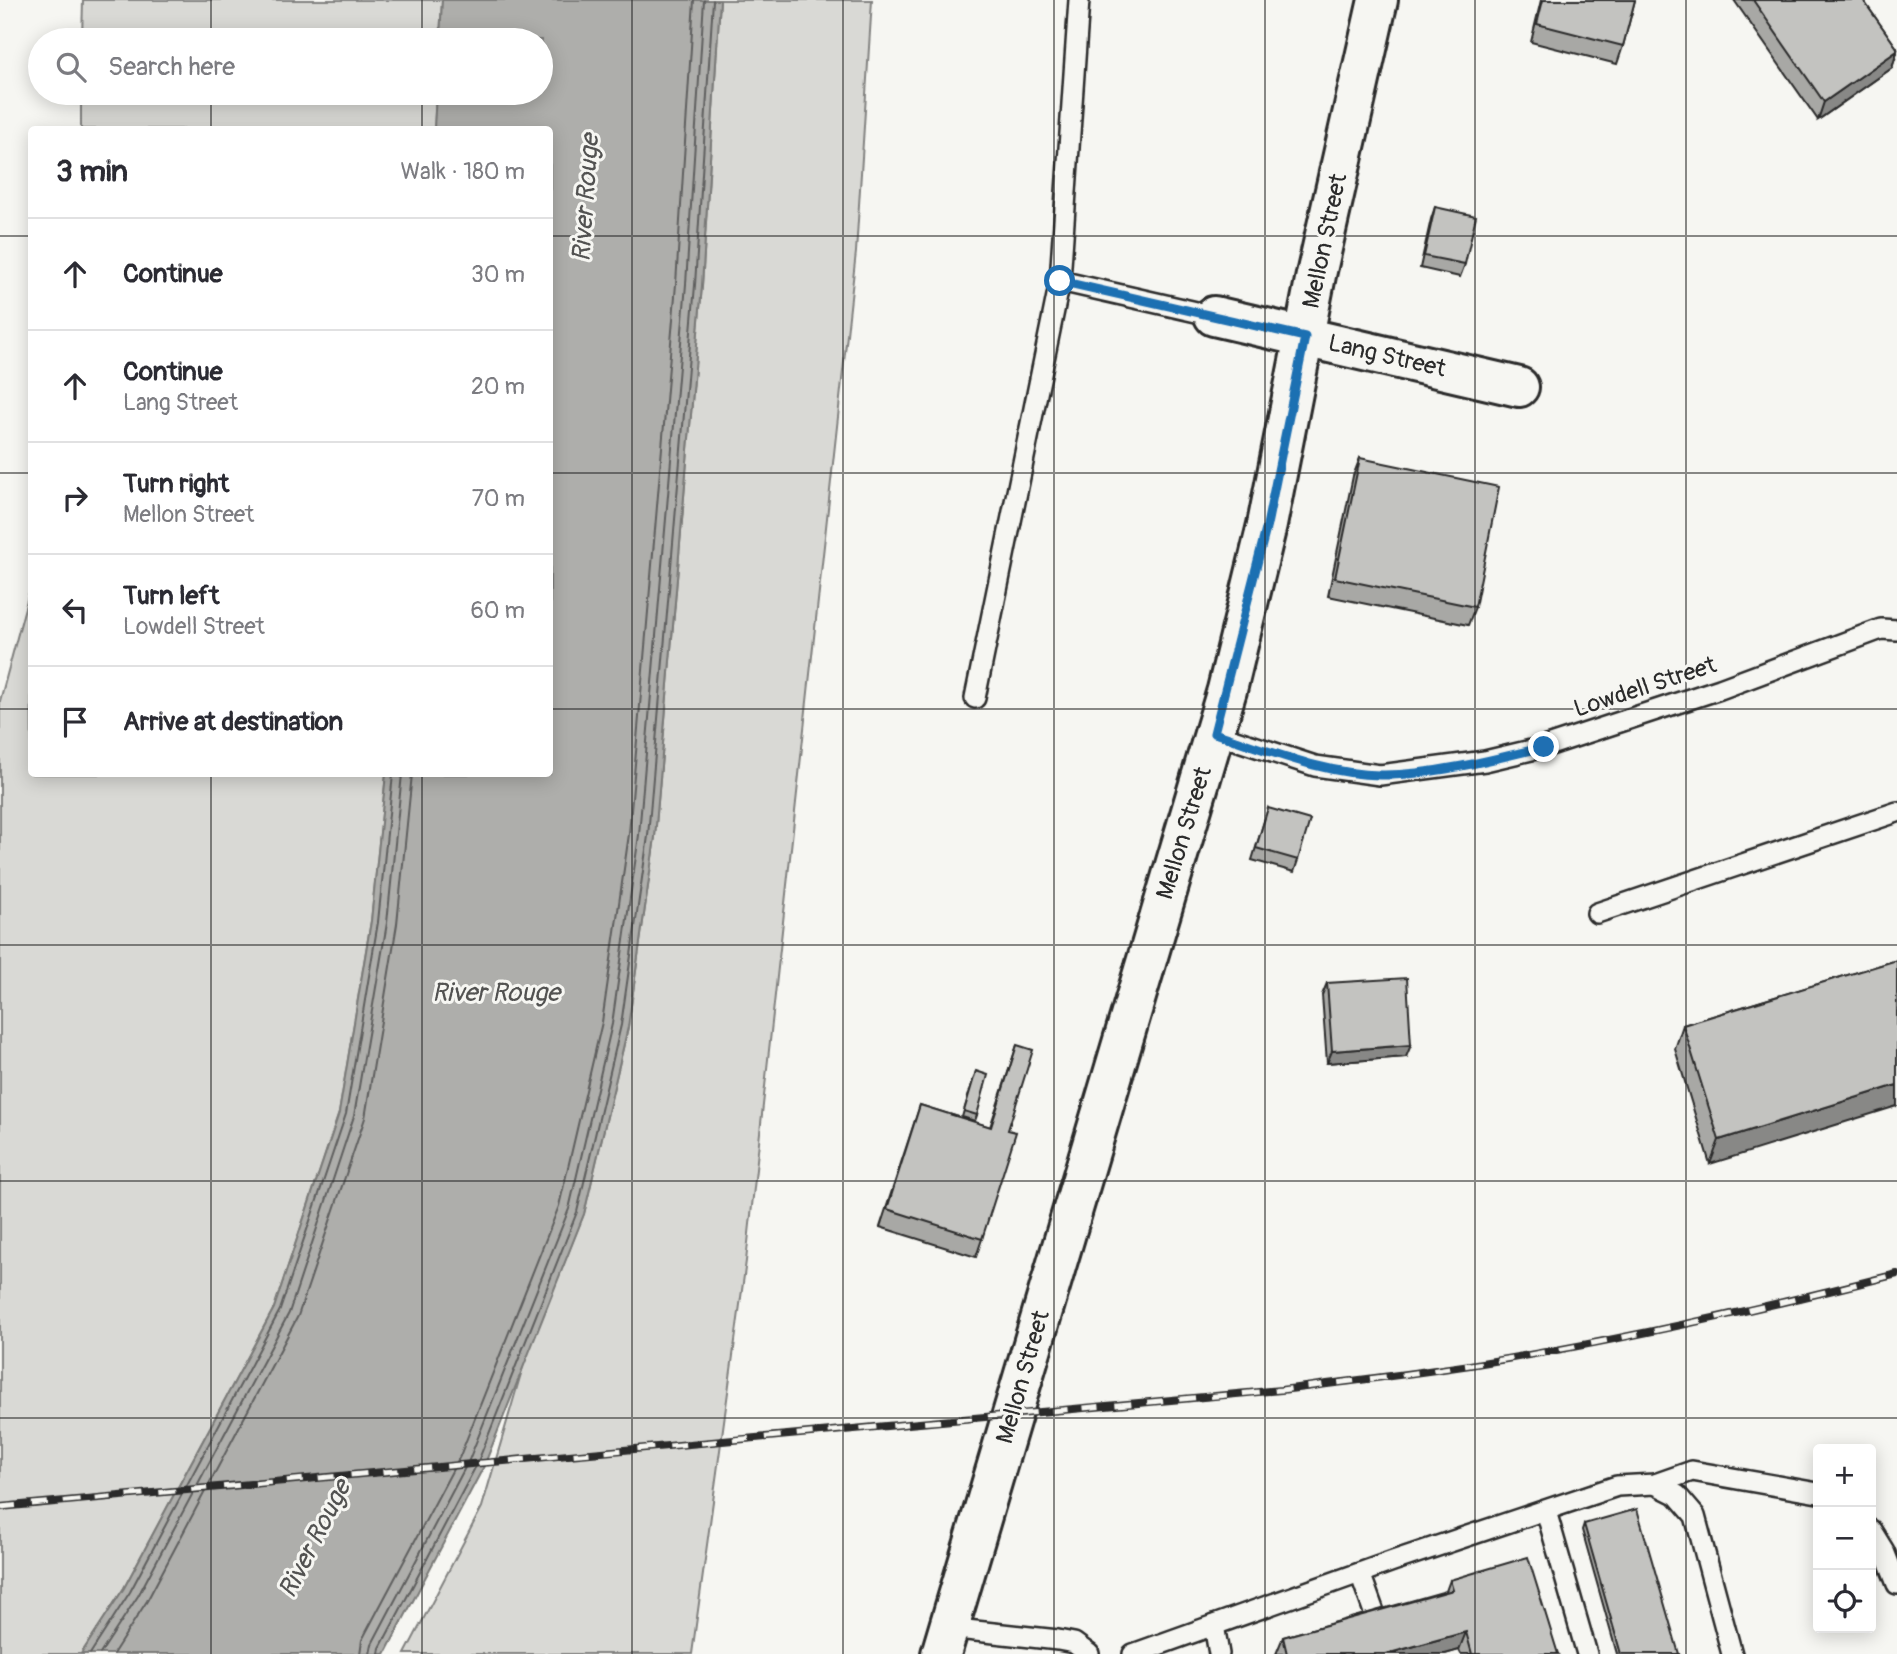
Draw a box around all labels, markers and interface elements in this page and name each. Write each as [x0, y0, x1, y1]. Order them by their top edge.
search box [28, 28, 553, 105]
icon: search [52, 48, 90, 86]
text: Search here [108, 51, 235, 83]
water label: River Rouge [566, 131, 607, 263]
text: 3 min [56, 153, 128, 190]
text: Walk · 180 m [400, 157, 525, 186]
street label: Mellon Street [1297, 171, 1353, 311]
icon: ahead [56, 255, 94, 293]
text: Continue [123, 258, 223, 290]
text: 30 m [471, 260, 525, 289]
route start [1044, 265, 1075, 296]
street label: Lang Street [1325, 328, 1449, 384]
text: Continue [123, 356, 223, 388]
icon: ahead [56, 367, 94, 405]
text: 20 m [471, 372, 525, 401]
text: Lang Street [123, 388, 238, 417]
text: Turn right [123, 468, 229, 500]
icon: right [56, 479, 94, 517]
text: 70 m [472, 484, 525, 513]
text: Mellon Street [123, 500, 254, 529]
text: Turn left [123, 580, 219, 612]
icon: left [56, 591, 94, 629]
text: 60 m [470, 596, 525, 625]
text: Lowdell Street [123, 612, 265, 641]
street label: Lowdell Street [1570, 650, 1720, 724]
icon: arrive [56, 703, 94, 741]
text: Arrive at destination [123, 706, 343, 738]
route end [1528, 731, 1559, 762]
street label: Mellon Street [1150, 763, 1218, 903]
water label: River Rouge [432, 977, 562, 1009]
street label: Mellon Street [990, 1307, 1056, 1447]
map controls [1813, 1444, 1876, 1633]
button: + [1813, 1444, 1876, 1507]
water label: River Rouge [272, 1473, 359, 1603]
button: − [1813, 1507, 1876, 1570]
button: locate [1813, 1570, 1876, 1633]

